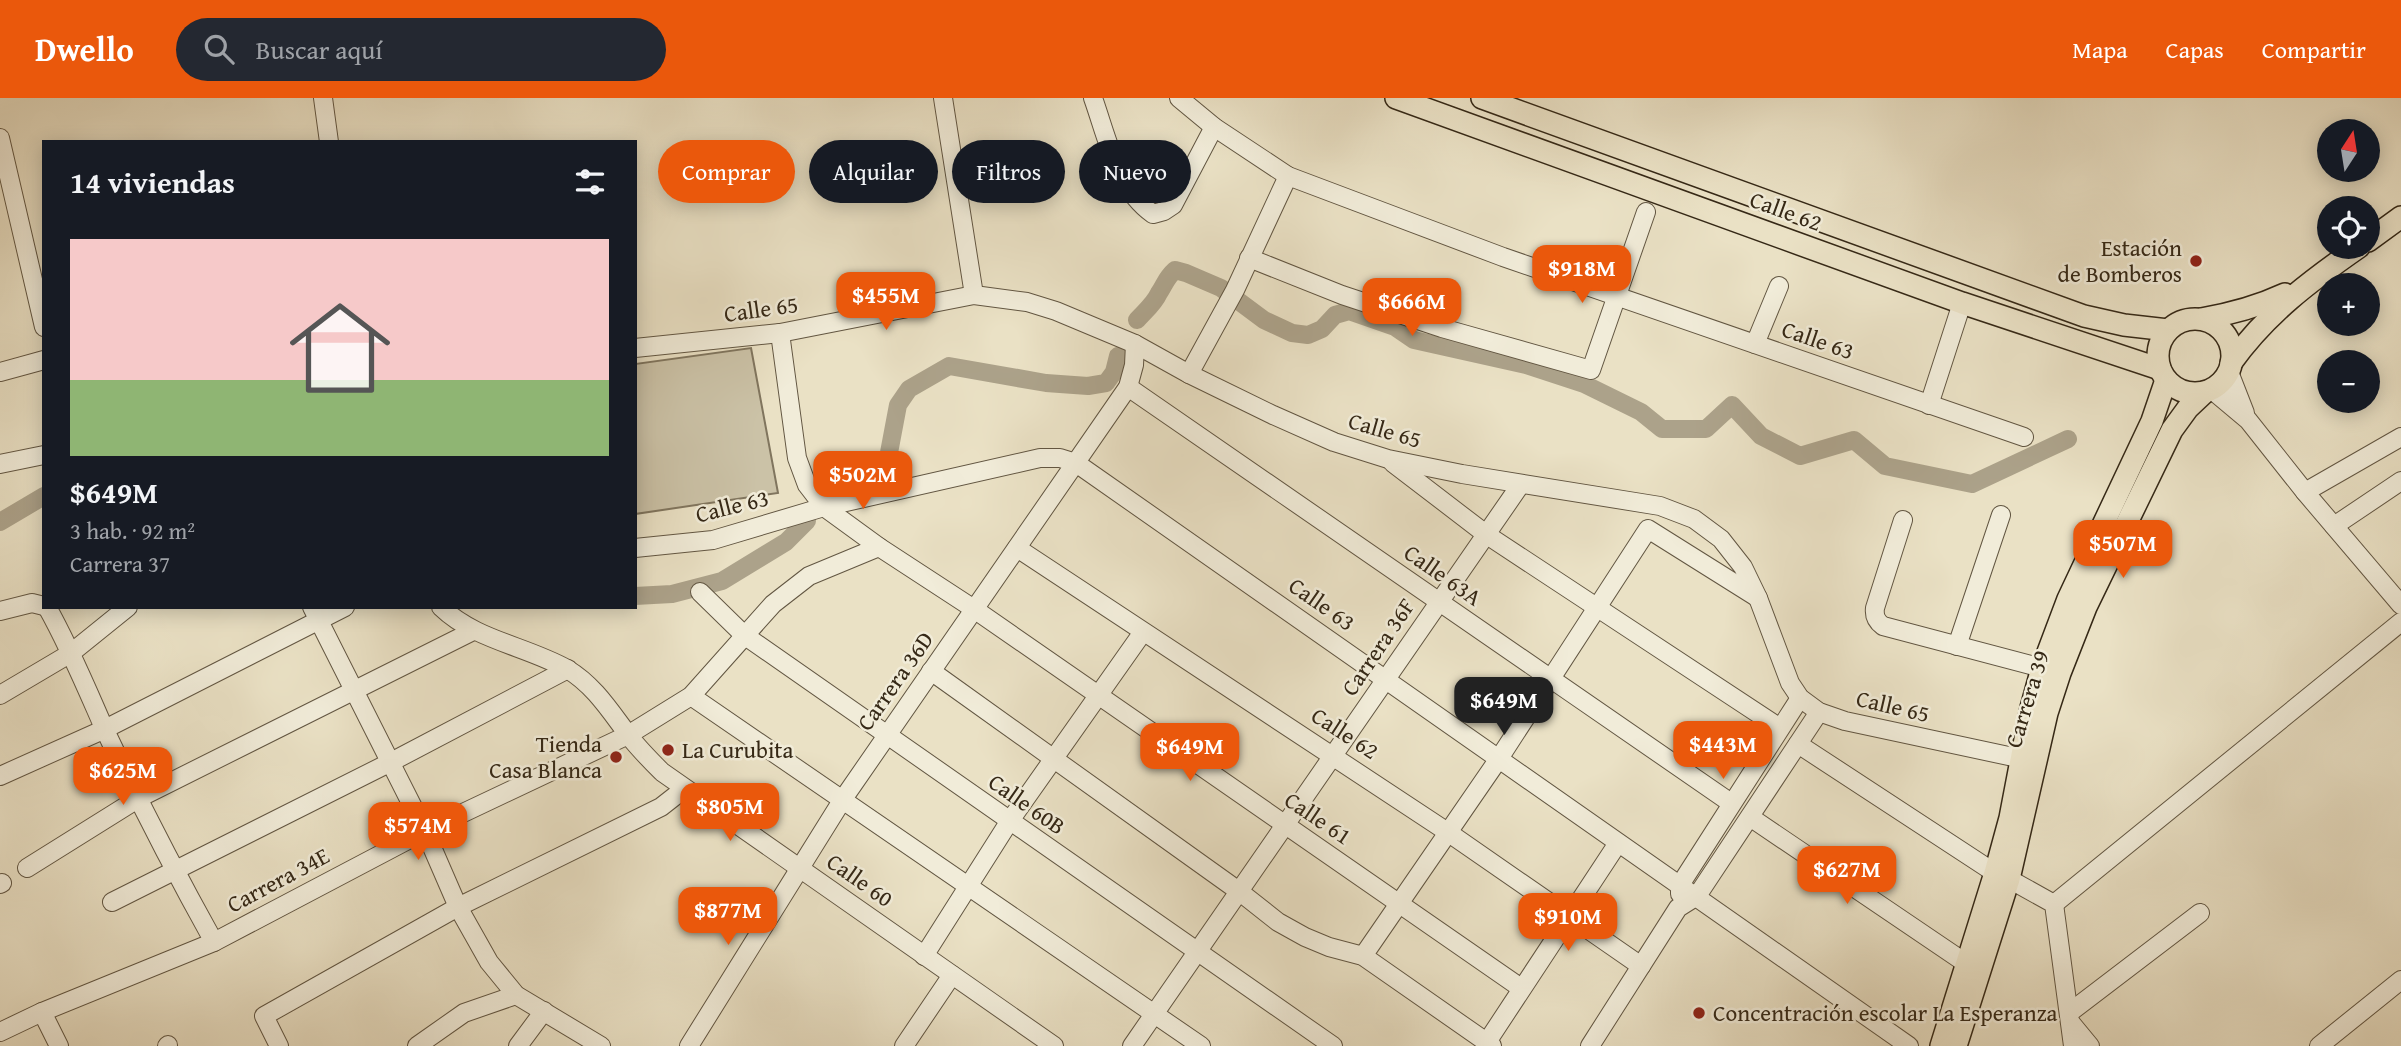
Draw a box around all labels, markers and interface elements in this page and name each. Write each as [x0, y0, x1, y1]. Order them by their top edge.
search box [176, 18, 666, 81]
text: Dwello [35, 25, 134, 73]
icon: search [200, 30, 238, 68]
text: Buscar aquí [256, 30, 383, 69]
text: Mapa [2072, 32, 2128, 67]
text: Capas [2166, 32, 2224, 67]
text: Compartir [2262, 32, 2366, 67]
north arrow [2317, 119, 2380, 182]
map controls [2317, 119, 2380, 413]
chip: Comprar [658, 140, 795, 203]
chip: Alquilar [809, 140, 938, 203]
chip: Filtros [952, 140, 1065, 203]
chip: Nuevo [1079, 140, 1191, 203]
text: 14 viviendas [70, 160, 235, 204]
icon: filters [571, 163, 609, 201]
street label: Calle 62 [1746, 182, 1827, 239]
button: locate [2317, 196, 2380, 259]
place label: Estación de Bomberos [2058, 231, 2182, 290]
pin: $918M [1533, 246, 1631, 305]
text: $918M [1548, 251, 1616, 284]
marker: Estación de Bomberos [2188, 253, 2204, 269]
pin: $455M [837, 272, 935, 332]
button: + [2317, 273, 2380, 336]
text: $455M [852, 278, 920, 311]
pin: $666M [1363, 278, 1461, 338]
text: $666M [1378, 284, 1446, 317]
icon: home [277, 285, 403, 411]
street label: Calle 65 [722, 287, 800, 330]
street label: Calle 63 [1778, 312, 1859, 367]
button: − [2317, 350, 2380, 413]
street label: Calle 65 [1345, 403, 1425, 456]
pin: $502M [814, 452, 912, 511]
text: $502M [829, 457, 897, 490]
text: $649M [70, 470, 158, 514]
street label: Calle 63 [692, 481, 772, 531]
text: 3 hab. · 92 m² [70, 514, 195, 547]
pin: $507M [2074, 520, 2172, 580]
text: $507M [2089, 526, 2157, 559]
street label: Calle 63A [1398, 536, 1489, 613]
text: Carrera 37 [70, 547, 170, 580]
street label: Calle 63 [1282, 569, 1362, 638]
street label: Carrera 36F [1333, 591, 1422, 702]
street label: Carrera 36D [848, 625, 941, 737]
street label: Carrera 39 [1996, 646, 2057, 752]
pin: $649M [1455, 678, 1553, 737]
street label: Calle 65 [1853, 681, 1933, 730]
text: $649M [1470, 683, 1538, 716]
street label: Calle 62 [1305, 699, 1385, 767]
pin: $443M [1674, 722, 1772, 781]
pin: $649M [1141, 724, 1239, 783]
place label: Tienda Casa Blanca [489, 727, 602, 786]
text: $443M [1689, 727, 1757, 760]
text: $649M [1156, 729, 1224, 762]
place label: La Curubita [682, 733, 793, 766]
marker: La Curubita [660, 742, 676, 758]
pin: $625M [74, 748, 172, 807]
marker: Tienda Casa Blanca [608, 749, 624, 765]
text: $625M [89, 753, 157, 786]
street label: Calle 60B [982, 765, 1073, 842]
street label: Calle 61 [1278, 783, 1358, 852]
pin: $805M [681, 784, 779, 843]
text: $805M [696, 789, 764, 822]
pin: $574M [369, 802, 467, 862]
text: $574M [384, 808, 452, 841]
street label: Carrera 34E [221, 839, 335, 920]
street label: Calle 60 [820, 845, 900, 914]
pin: $627M [1798, 846, 1896, 906]
text: $627M [1813, 852, 1881, 885]
pin: $877M [679, 888, 777, 947]
text: $877M [694, 893, 762, 926]
pin: $910M [1519, 894, 1617, 953]
text: $910M [1534, 899, 1602, 932]
place label: Concentración escolar La Esperanza [1713, 996, 2058, 1029]
marker: Concentración escolar La Esperanza [1691, 1005, 1707, 1021]

